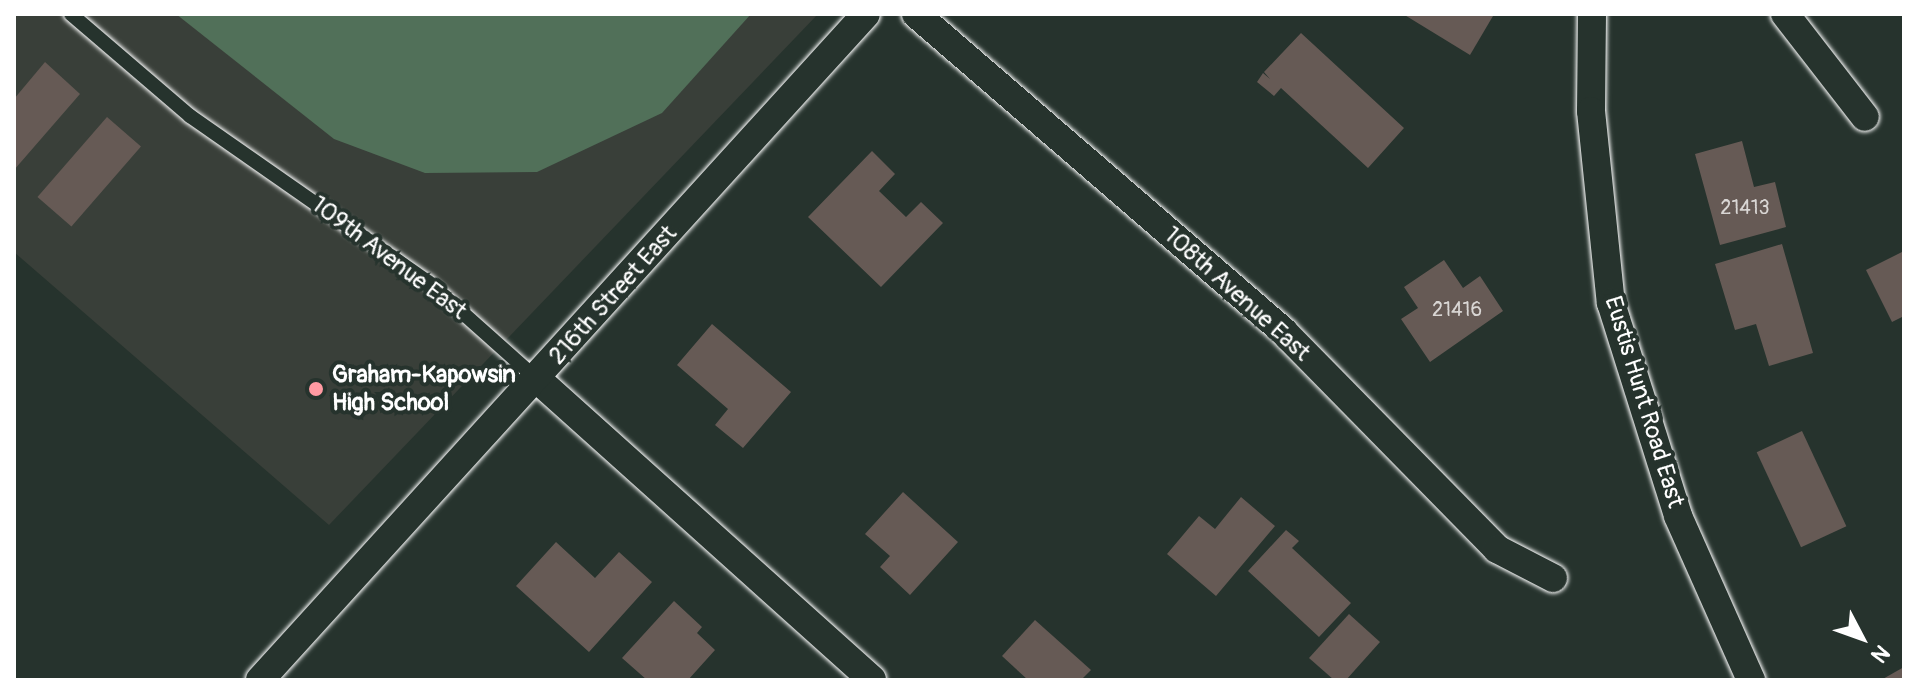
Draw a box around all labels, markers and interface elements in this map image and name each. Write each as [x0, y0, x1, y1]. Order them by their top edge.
street label: 109th Avenue East [306, 190, 472, 326]
house number: 21413 [1720, 195, 1770, 219]
street label: 216th Street East [543, 220, 683, 370]
street label: 108th Avenue East [1158, 221, 1316, 367]
street label: Eustis Hunt Road East [1598, 293, 1690, 511]
house number: 21416 [1432, 297, 1482, 321]
place label: Graham-Kapowsin High School [332, 361, 516, 417]
marker: Graham-Kapowsin High School [307, 380, 325, 398]
north arrow [1822, 598, 1902, 678]
text: N [1865, 639, 1896, 669]

